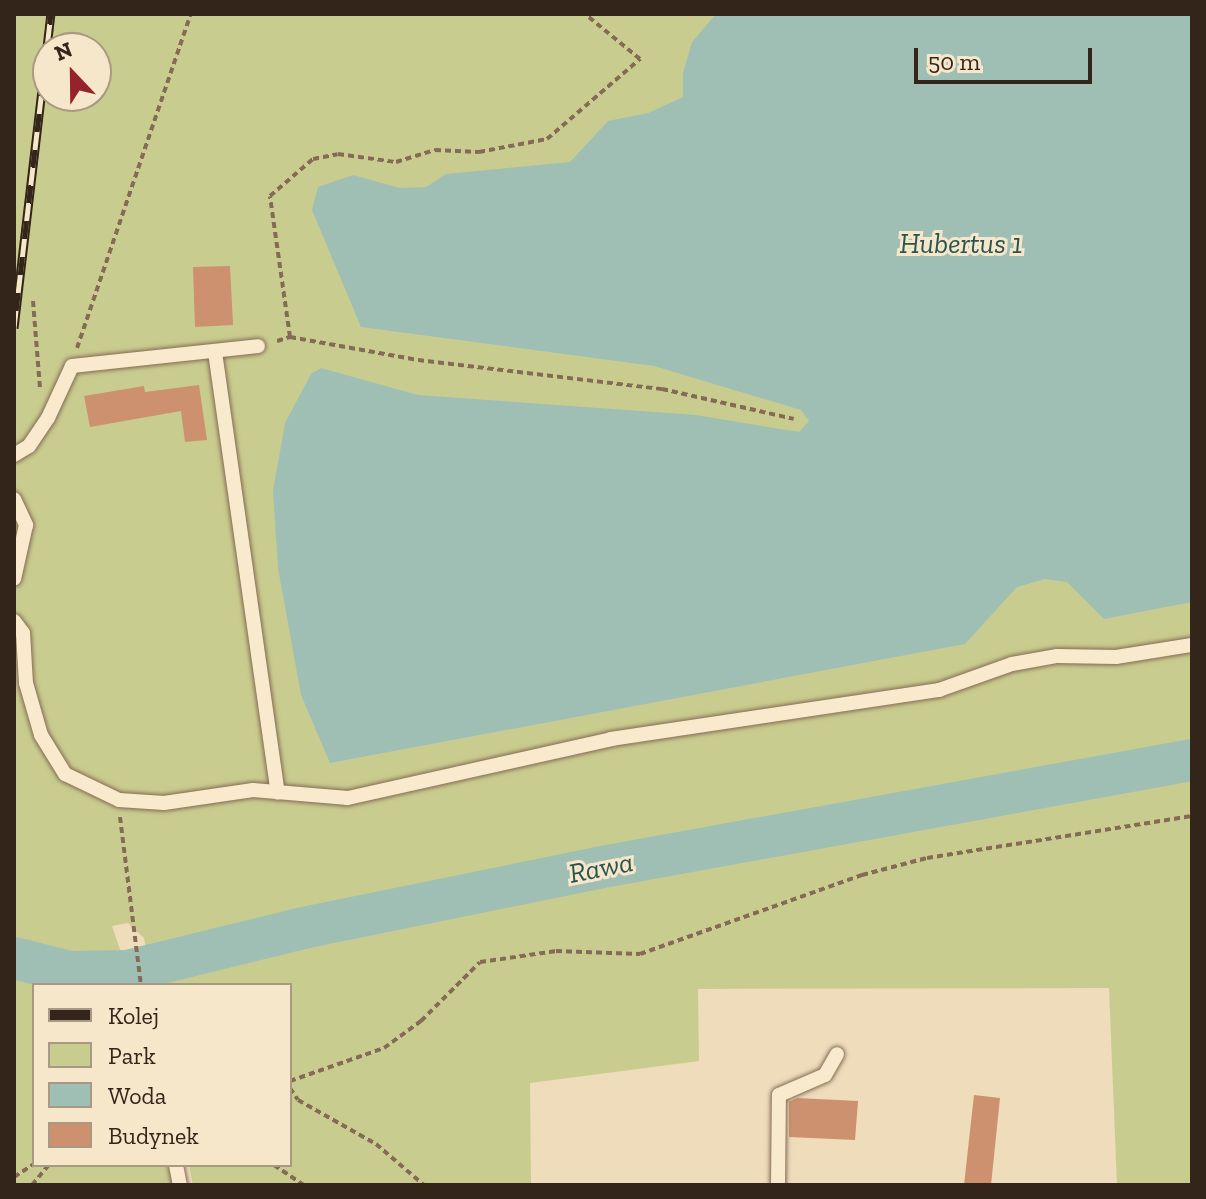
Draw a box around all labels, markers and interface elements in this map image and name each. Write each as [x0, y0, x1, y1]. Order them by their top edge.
north arrow [32, 32, 112, 112]
scale bar [918, 32, 1096, 82]
text: N [51, 35, 76, 67]
text: 50 m [928, 47, 980, 76]
water label: Hubertus 1 [899, 227, 1023, 261]
water label: Rawa [566, 845, 636, 891]
legend [32, 983, 292, 1167]
text: Kolej [108, 1001, 159, 1030]
text: Park [108, 1041, 156, 1070]
text: Woda [108, 1081, 166, 1110]
text: Budynek [108, 1121, 199, 1150]

